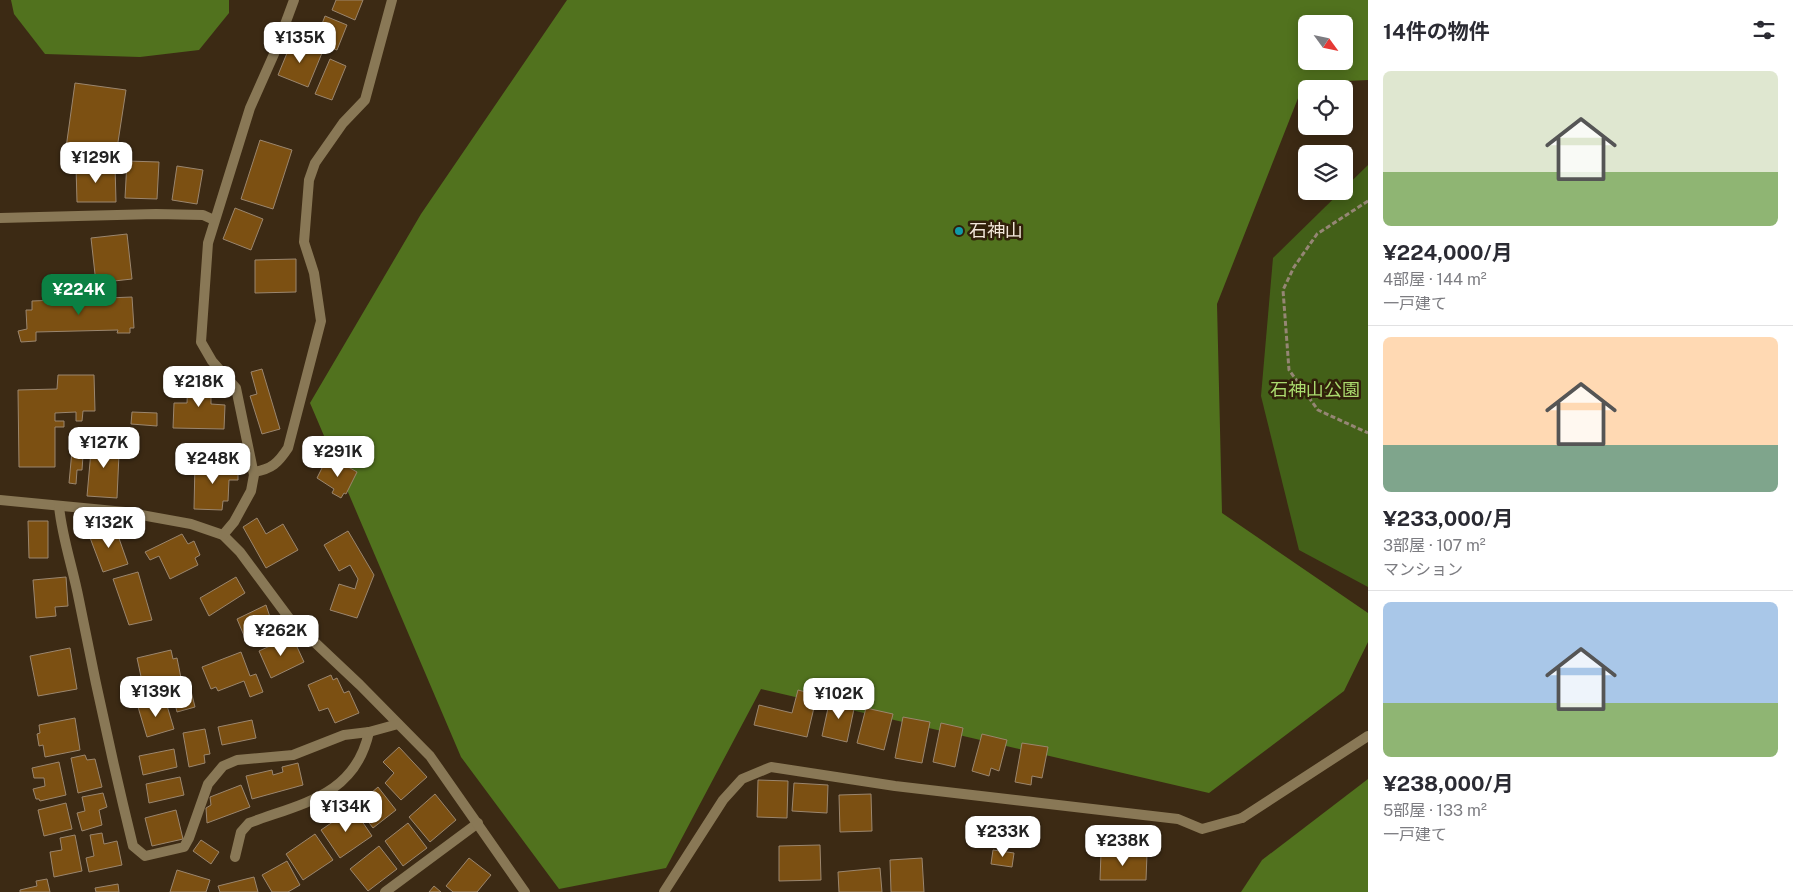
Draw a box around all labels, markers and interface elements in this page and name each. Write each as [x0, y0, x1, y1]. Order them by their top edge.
north arrow [1298, 15, 1352, 70]
map controls [1298, 15, 1353, 200]
icon: filters [1750, 16, 1778, 44]
text: 14件の物件 [1383, 19, 1490, 44]
pin: ¥135K [265, 22, 335, 64]
text: ¥135K [275, 28, 325, 47]
button: locate [1298, 80, 1353, 135]
icon: home [1536, 104, 1626, 194]
pin: ¥129K [61, 142, 131, 184]
button: layers [1298, 145, 1353, 200]
text: ¥129K [71, 148, 121, 167]
place label: 石神山 [969, 220, 1023, 241]
marker: 石神山 [953, 225, 965, 237]
text: ¥224,000/月 [1383, 240, 1513, 265]
text: 4部屋 · 144 m² [1383, 270, 1487, 289]
pin: ¥224K [44, 274, 114, 316]
text: ¥224K [53, 280, 105, 299]
text: 一戸建て [1383, 294, 1447, 313]
pin: ¥218K [164, 366, 234, 408]
icon: home [1536, 369, 1626, 459]
text: ¥218K [174, 372, 224, 391]
park label: 石神山公園 [1270, 379, 1360, 400]
pin: ¥127K [69, 426, 139, 469]
text: ¥127K [79, 433, 129, 452]
pin: ¥291K [303, 436, 373, 478]
pin: ¥248K [178, 442, 248, 485]
text: ¥291K [313, 442, 363, 461]
text: ¥248K [186, 449, 240, 468]
pin: ¥132K [74, 506, 144, 549]
text: ¥233,000/月 [1383, 506, 1513, 531]
text: ¥132K [84, 513, 134, 532]
text: 3部屋 · 107 m² [1383, 536, 1486, 555]
text: マンション [1383, 560, 1463, 579]
pin: ¥262K [246, 614, 316, 657]
text: ¥262K [255, 621, 307, 640]
icon: home [1536, 634, 1626, 724]
pin: ¥139K [121, 676, 191, 718]
pin: ¥102K [804, 678, 874, 720]
text: ¥139K [131, 682, 181, 701]
text: ¥102K [814, 684, 864, 703]
text: ¥238,000/月 [1383, 771, 1513, 796]
pin: ¥134K [311, 790, 381, 833]
text: ¥134K [321, 797, 371, 816]
text: 5部屋 · 133 m² [1383, 801, 1487, 820]
pin: ¥233K [968, 816, 1038, 858]
text: ¥233K [976, 822, 1030, 841]
pin: ¥238K [1088, 824, 1158, 867]
text: 一戸建て [1383, 825, 1447, 844]
text: ¥238K [1096, 831, 1150, 850]

